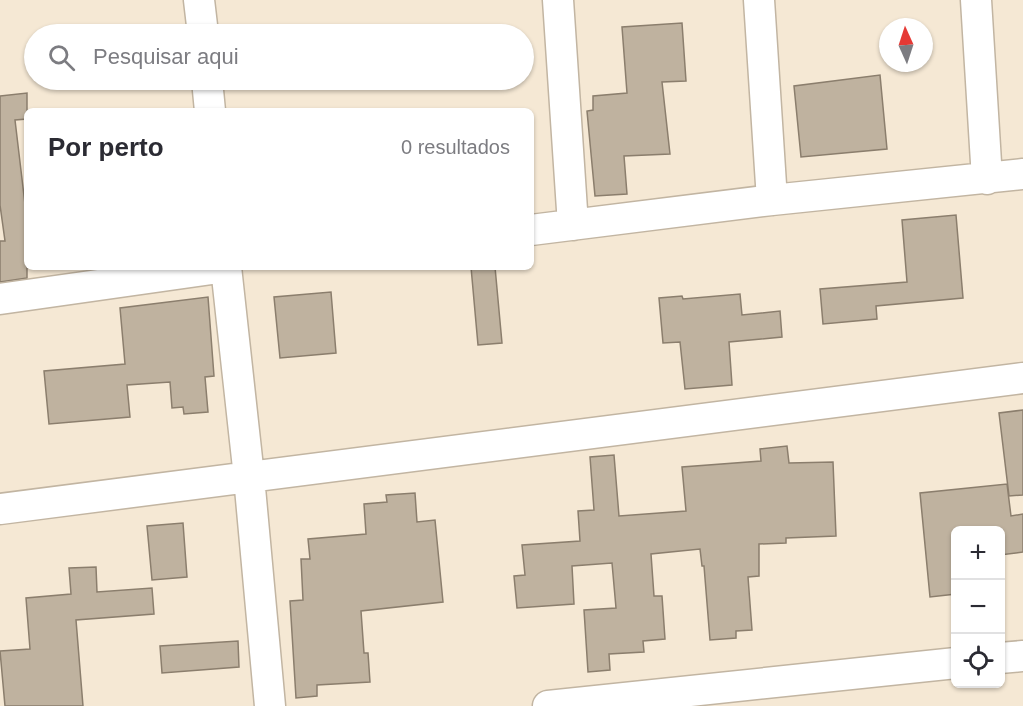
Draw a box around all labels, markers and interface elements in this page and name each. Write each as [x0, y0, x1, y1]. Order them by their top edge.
north arrow [879, 18, 933, 72]
search box [24, 24, 534, 90]
icon: search [45, 41, 78, 74]
text: Pesquisar aqui [93, 44, 239, 69]
text: Por perto [48, 132, 164, 162]
text: 0 resultados [401, 136, 510, 158]
map controls [951, 526, 1005, 688]
button: + [951, 526, 1005, 580]
button: − [951, 580, 1005, 634]
button: locate [951, 634, 1005, 688]

